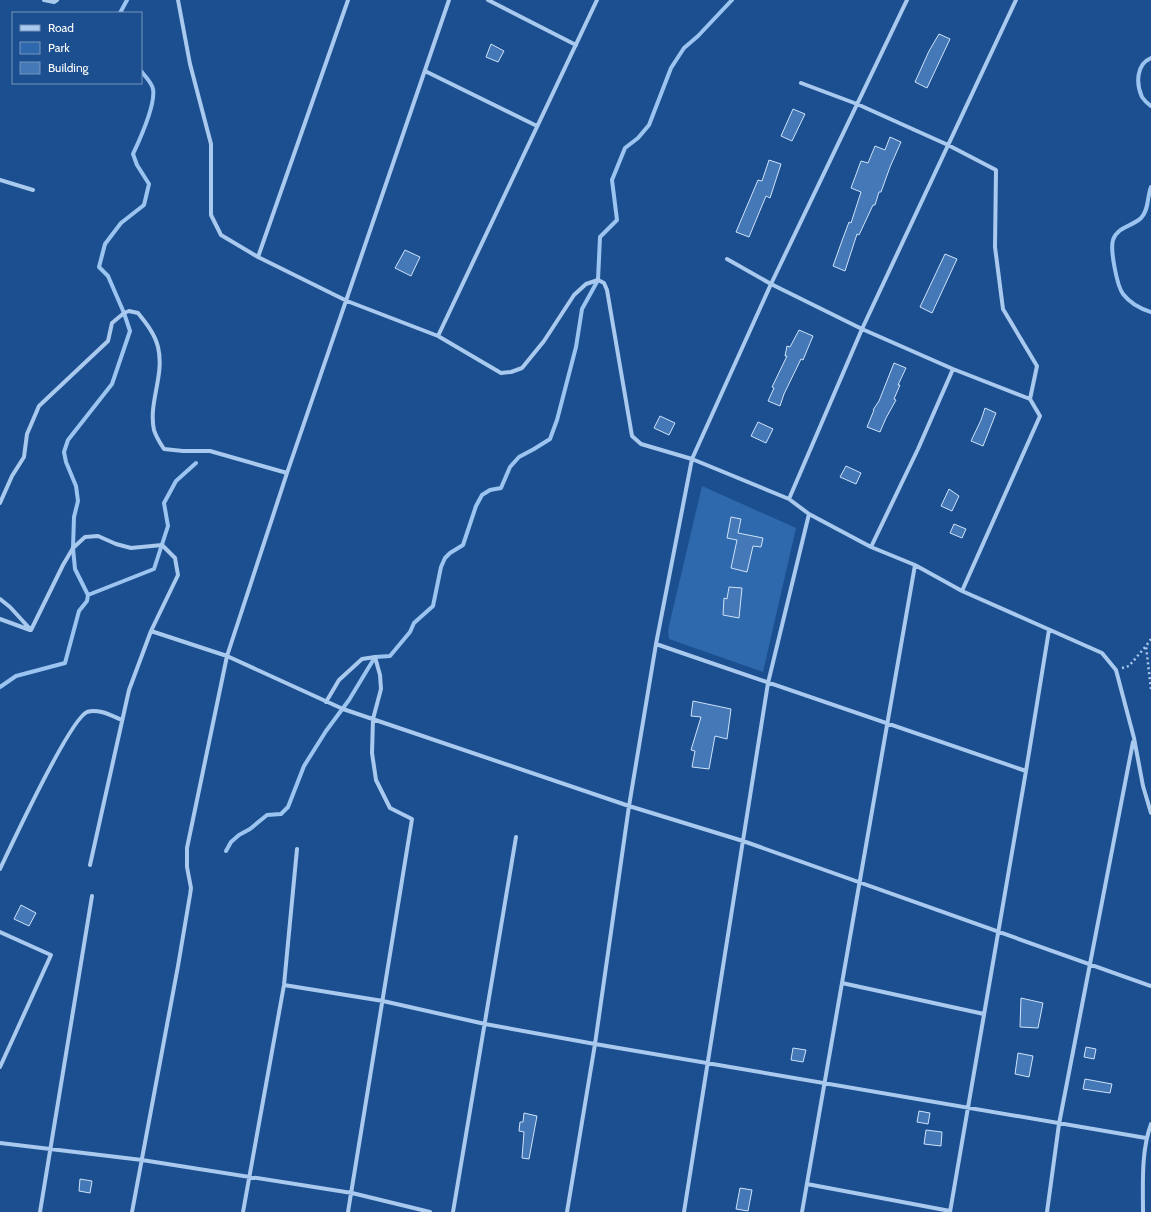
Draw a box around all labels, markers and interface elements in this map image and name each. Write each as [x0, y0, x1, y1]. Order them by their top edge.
legend [12, 12, 142, 84]
text: Road [48, 20, 74, 35]
text: Park [48, 40, 70, 55]
text: Building [48, 60, 90, 75]

